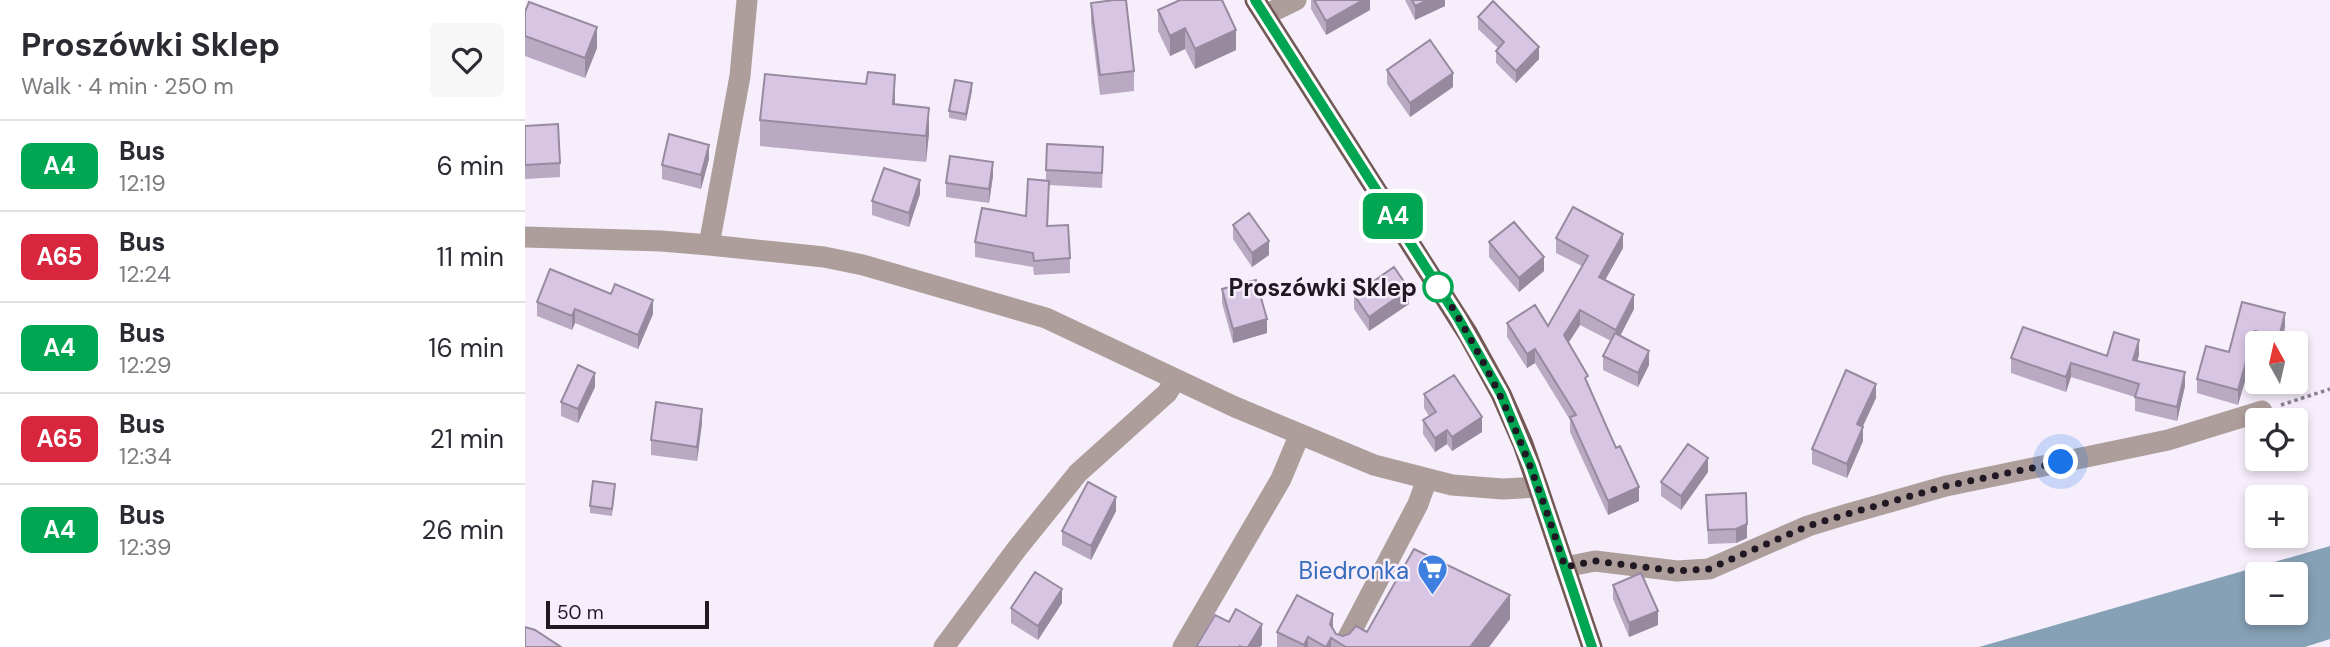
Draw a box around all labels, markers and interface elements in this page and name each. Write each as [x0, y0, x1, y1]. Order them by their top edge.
text: Proszówki Sklep [21, 23, 280, 66]
button: heart [430, 23, 504, 97]
text: Walk · 4 min · 250 m [21, 71, 234, 101]
text: Bus [119, 134, 165, 168]
text: 6 min [436, 149, 504, 183]
text: A4 [43, 150, 76, 181]
text: 12:19 [119, 168, 166, 198]
line badge: A4 [1361, 193, 1425, 239]
text: A4 [1377, 200, 1409, 231]
text: Bus [119, 225, 165, 259]
text: 11 min [437, 240, 504, 274]
text: A65 [37, 241, 82, 272]
text: 12:24 [119, 259, 171, 289]
place label: Proszówki Sklep [1229, 272, 1417, 303]
marker: Proszówki Sklep [1423, 272, 1453, 302]
text: Bus [119, 316, 165, 350]
text: 16 min [428, 331, 504, 365]
north arrow [2245, 331, 2308, 394]
map controls [2245, 331, 2308, 625]
text: A4 [43, 332, 76, 363]
text: 12:29 [119, 350, 172, 380]
text: Bus [119, 407, 165, 441]
button: locate [2245, 408, 2308, 471]
text: 21 min [430, 422, 504, 456]
text: A65 [37, 423, 82, 454]
text: 12:34 [119, 441, 172, 471]
your location [2043, 444, 2078, 479]
button: + [2245, 485, 2308, 548]
text: Bus [119, 498, 165, 532]
text: 26 min [421, 513, 504, 547]
text: A4 [43, 514, 76, 545]
text: 12:39 [119, 532, 171, 562]
supermarket icon: Biedronka [1415, 553, 1449, 597]
place label: Biedronka [1299, 555, 1409, 586]
button: − [2245, 562, 2308, 625]
scale bar [546, 598, 709, 630]
text: 50 m [557, 600, 604, 625]

